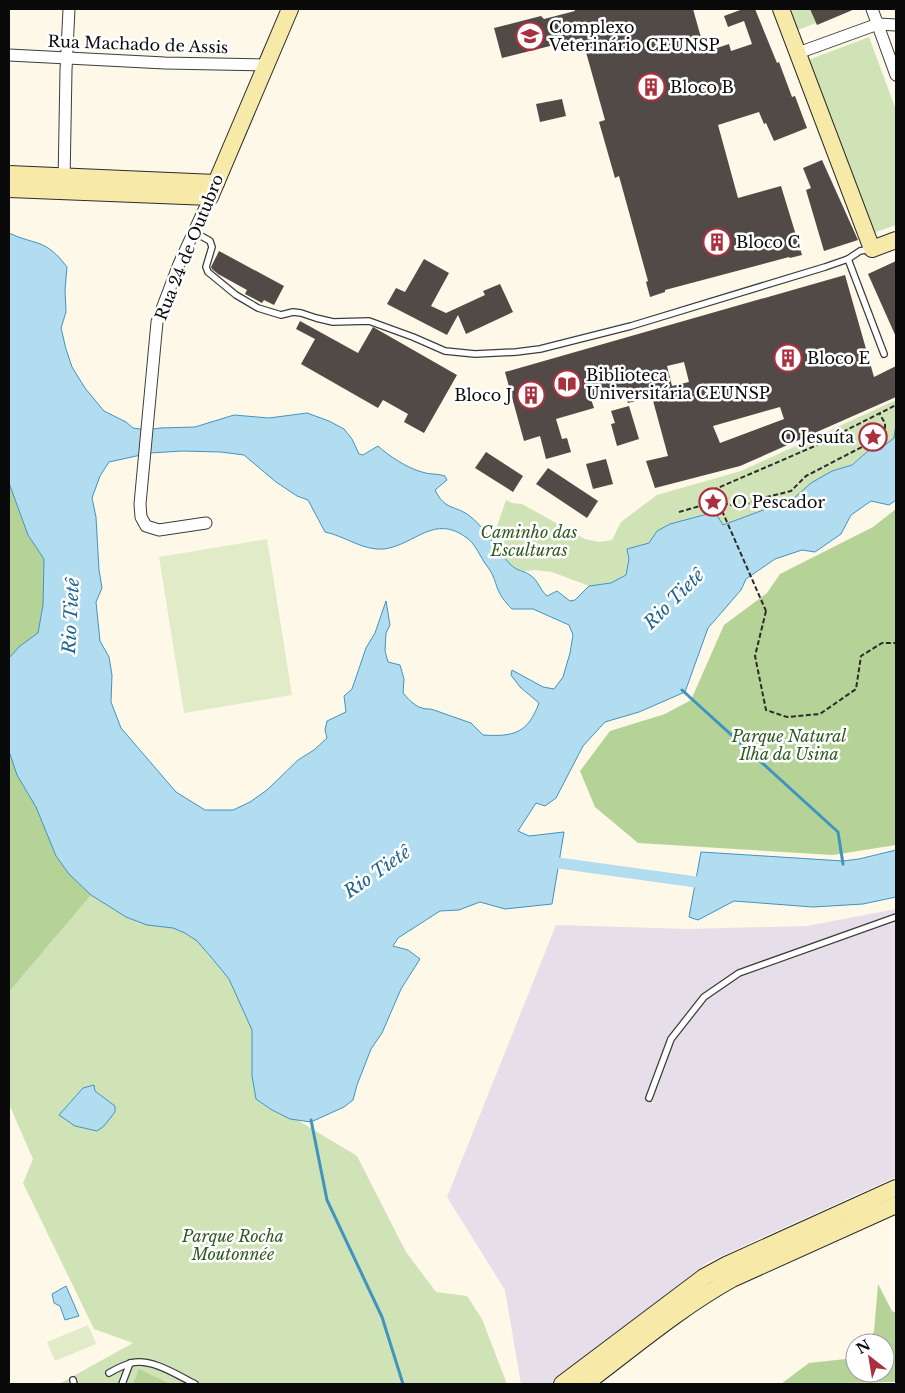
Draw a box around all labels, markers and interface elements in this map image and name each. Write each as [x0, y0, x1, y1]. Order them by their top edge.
place label: Complexo Veterinário CEUNSP [548, 17, 720, 55]
school or university icon: Complexo Veterinário CEUNSP [515, 21, 545, 51]
street label: Rua Machado de Assis [47, 31, 229, 57]
building icon: Bloco B [636, 72, 666, 102]
place label: Bloco B [670, 77, 734, 97]
street label: Rua 24 de Outubro [151, 171, 227, 323]
building icon: Bloco C [702, 227, 732, 257]
place label: Bloco C [736, 232, 800, 252]
building icon: Bloco E [773, 343, 803, 373]
place label: Bloco E [807, 348, 870, 368]
place label: Biblioteca Universitária CEUNSP [586, 365, 770, 403]
library icon: Biblioteca Universitária CEUNSP [552, 369, 582, 399]
building icon: Bloco J [516, 380, 546, 410]
place label: Bloco J [454, 385, 512, 405]
place icon: O Jesuíta [858, 422, 888, 452]
place label: O Jesuíta [781, 427, 854, 447]
place icon: O Pescador [698, 487, 728, 517]
place label: O Pescador [732, 492, 825, 512]
park label: Caminho das Esculturas [481, 522, 577, 560]
water label: Rio Tietê [639, 563, 710, 634]
water label: Rio Tietê [58, 576, 84, 656]
park label: Parque Natural Ilha da Usina [731, 726, 847, 764]
water label: Rio Tietê [339, 840, 416, 903]
park label: Parque Rocha Moutonnée [181, 1226, 284, 1264]
north arrow [845, 1333, 895, 1383]
text: N [853, 1336, 874, 1358]

